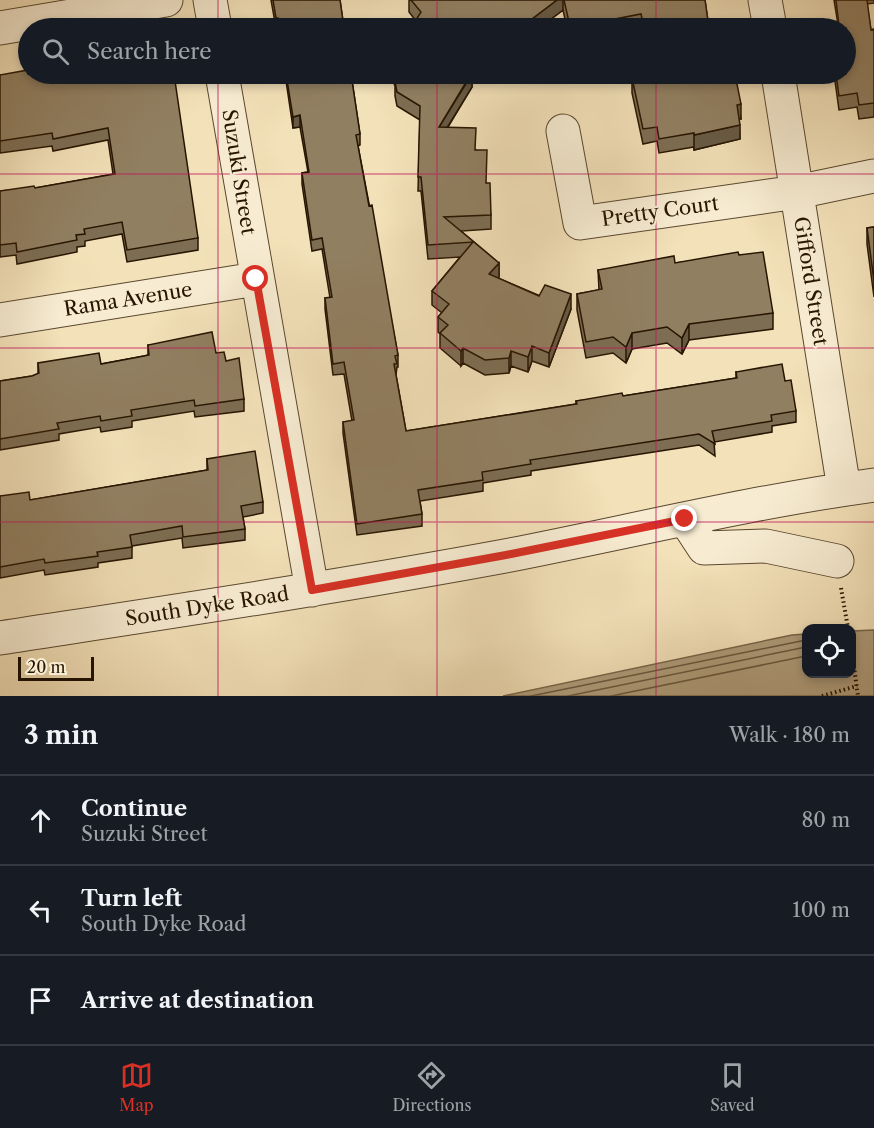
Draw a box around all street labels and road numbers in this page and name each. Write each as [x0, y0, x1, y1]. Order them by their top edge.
street label: Suzuki Street [217, 108, 261, 236]
street label: Pretty Court [600, 191, 720, 231]
street label: Gifford Street [789, 215, 833, 347]
street label: Rama Avenue [62, 277, 194, 321]
street label: South Dyke Road [123, 581, 291, 631]

